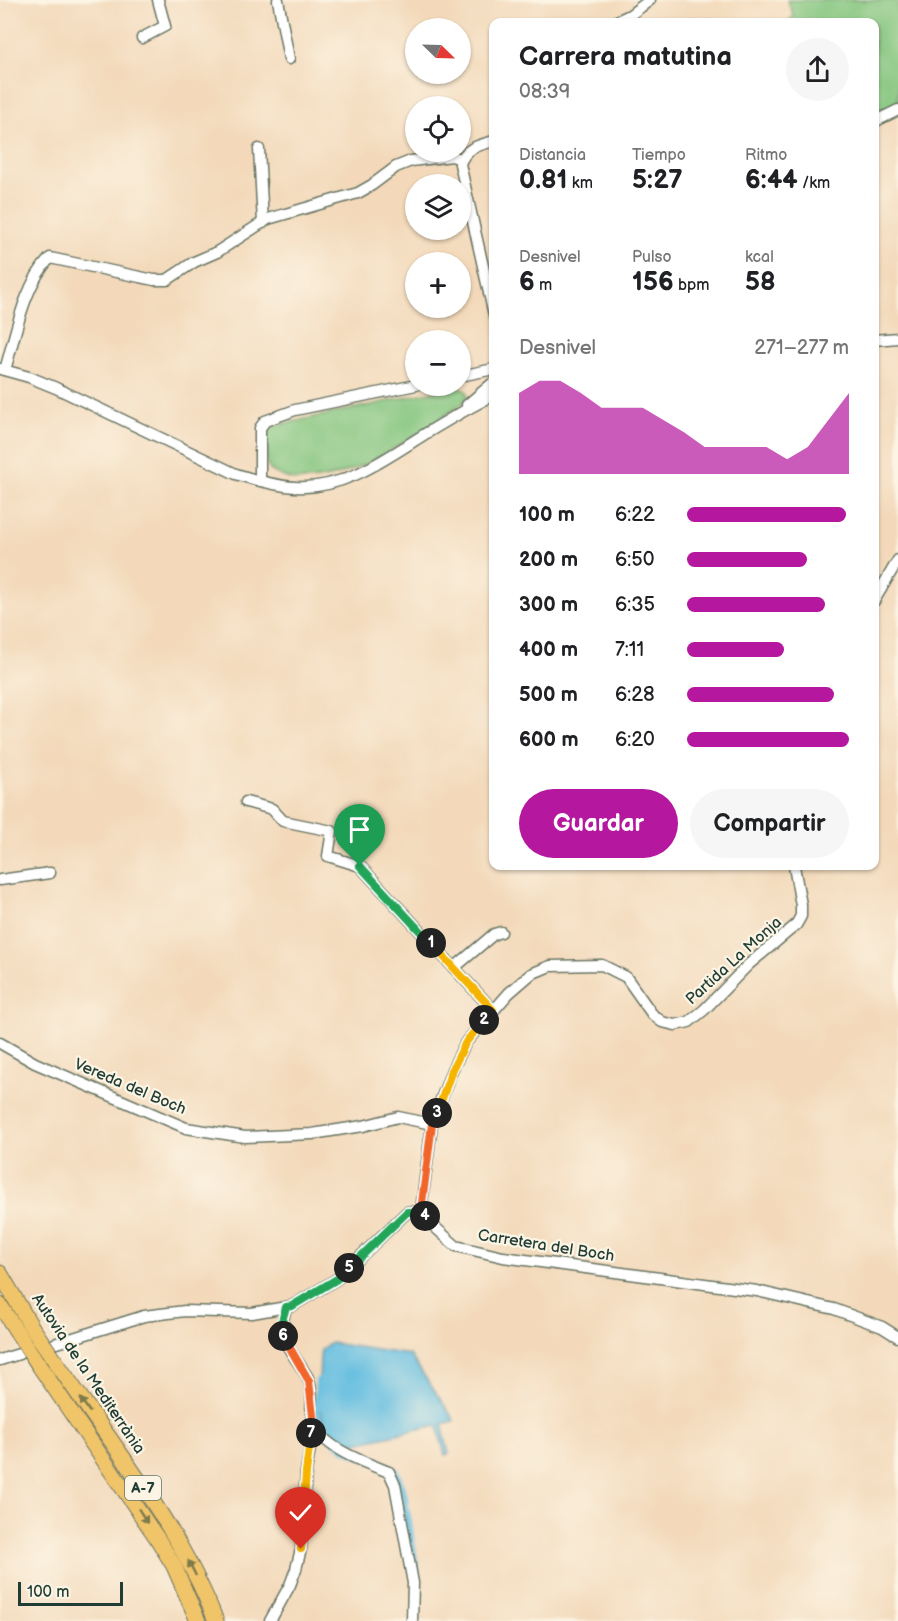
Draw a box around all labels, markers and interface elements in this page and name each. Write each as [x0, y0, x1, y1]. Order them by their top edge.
north arrow [405, 18, 471, 84]
map controls [405, 18, 471, 396]
button: share [786, 38, 849, 101]
text: Carrera matutina [519, 41, 732, 73]
text: 08:39 [519, 80, 570, 104]
button: locate [405, 96, 471, 162]
text: Distancia [519, 146, 586, 165]
text: Tiempo [632, 146, 686, 165]
text: Ritmo [745, 146, 787, 165]
text: 0.81 [519, 165, 568, 196]
text: 5:27 [632, 165, 683, 196]
text: 6:44 [745, 165, 798, 196]
button: layers [405, 174, 471, 240]
text: km [568, 174, 593, 193]
text: /km [798, 174, 830, 193]
text: Desnivel [519, 248, 581, 267]
text: Pulso [632, 248, 672, 267]
text: kcal [745, 248, 774, 267]
button: + [405, 252, 471, 318]
text: 6 [519, 267, 535, 298]
text: 156 [632, 267, 674, 298]
text: 58 [745, 267, 776, 298]
text: m [535, 276, 552, 295]
text: bpm [674, 276, 710, 295]
button: − [405, 330, 471, 396]
text: Desnivel [519, 336, 596, 360]
text: 271–277 m [754, 336, 849, 360]
text: 100 m [519, 503, 575, 527]
text: 6:22 [615, 503, 655, 527]
text: 200 m [519, 548, 578, 572]
text: 6:50 [615, 548, 654, 572]
text: 300 m [519, 593, 578, 617]
text: 6:35 [615, 593, 655, 617]
text: 400 m [519, 638, 578, 662]
text: 7:11 [615, 638, 644, 662]
text: 500 m [519, 683, 578, 707]
text: 6:28 [615, 683, 655, 707]
text: 600 m [519, 728, 579, 752]
text: 6:20 [615, 728, 655, 752]
button: Guardar [519, 789, 678, 858]
button: Compartir [690, 789, 849, 858]
pin [334, 804, 385, 866]
icon: arrive [343, 813, 376, 846]
street label: Partida La Monja [682, 913, 786, 1009]
pin: 1 [416, 928, 446, 958]
text: 1 [428, 933, 434, 952]
pin: 2 [469, 1005, 499, 1035]
text: 2 [479, 1010, 489, 1029]
street label: Vereda del Boch [71, 1055, 189, 1119]
pin: 3 [422, 1098, 452, 1128]
text: 3 [432, 1103, 442, 1122]
pin: 4 [410, 1201, 440, 1231]
text: 4 [420, 1206, 430, 1225]
street label: Carretera del Boch [476, 1226, 616, 1266]
pin: 5 [334, 1253, 364, 1283]
text: 5 [344, 1258, 354, 1277]
street label: Autovia de la Mediterrània [27, 1290, 149, 1458]
pin: 6 [268, 1321, 298, 1351]
text: 6 [278, 1326, 288, 1345]
one-way arrow [80, 1397, 91, 1413]
pin: 7 [296, 1418, 326, 1448]
text: 7 [307, 1423, 315, 1442]
road number: A-7 [125, 1476, 161, 1500]
pin [275, 1487, 326, 1549]
icon: check [284, 1496, 317, 1529]
one-way arrow [137, 1508, 148, 1524]
one-way arrow [187, 1559, 197, 1576]
scale bar [18, 1579, 123, 1606]
text: 100 m [27, 1583, 70, 1602]

